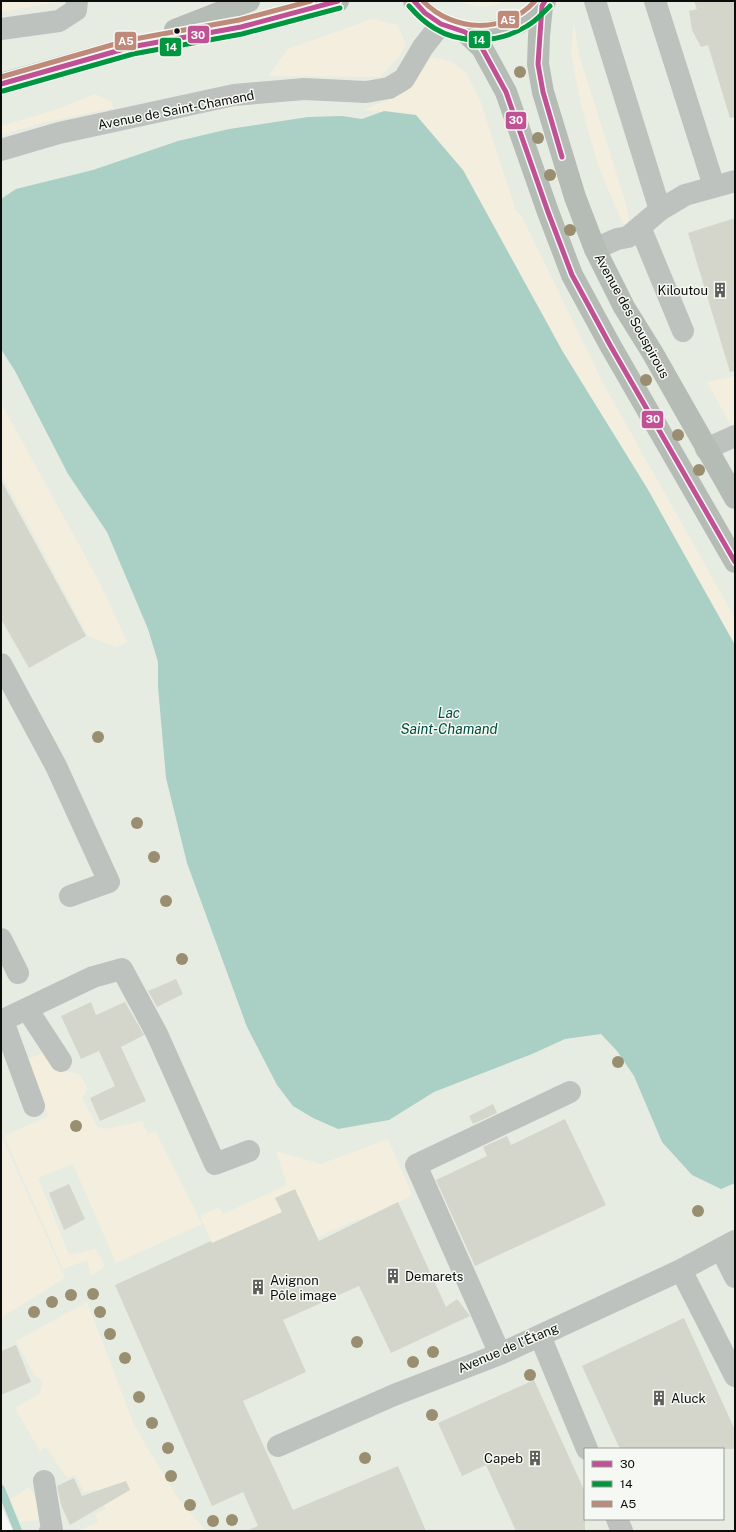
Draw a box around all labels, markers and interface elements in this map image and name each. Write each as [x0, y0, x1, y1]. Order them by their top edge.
line badge: A5 [497, 10, 520, 29]
text: A5 [500, 14, 516, 26]
line badge: 30 [187, 25, 210, 44]
unlabelled marker [172, 26, 182, 36]
text: 30 [191, 29, 205, 41]
line badge: 14 [468, 30, 491, 49]
line badge: A5 [114, 31, 137, 51]
text: 14 [473, 34, 485, 46]
text: A5 [118, 35, 134, 47]
line badge: 14 [159, 37, 182, 57]
text: 14 [165, 41, 177, 53]
street label: Avenue de Saint-Chamand [97, 87, 255, 133]
line badge: 30 [505, 111, 527, 130]
text: 30 [509, 114, 523, 126]
street label: Avenue des Souspirous [592, 251, 672, 381]
building icon: Kiloutou [711, 281, 729, 299]
place label: Kiloutou [658, 283, 708, 298]
line badge: 30 [641, 410, 664, 429]
text: 30 [646, 413, 660, 425]
water label: Lac Saint-Chamand [400, 705, 498, 737]
building icon: Demarets [384, 1267, 402, 1285]
place label: Demarets [405, 1269, 463, 1284]
place label: Avignon Pôle image [270, 1273, 337, 1303]
building icon: Avignon Pôle image [249, 1278, 267, 1296]
street label: Avenue de l'Étang [455, 1319, 561, 1376]
building icon: Aluck [650, 1389, 668, 1407]
place label: Aluck [671, 1391, 706, 1406]
legend [584, 1448, 724, 1520]
building icon: Capeb [526, 1449, 544, 1467]
place label: Capeb [484, 1451, 523, 1466]
text: 30 [620, 1457, 635, 1471]
text: 14 [620, 1477, 633, 1491]
text: A5 [620, 1497, 637, 1511]

